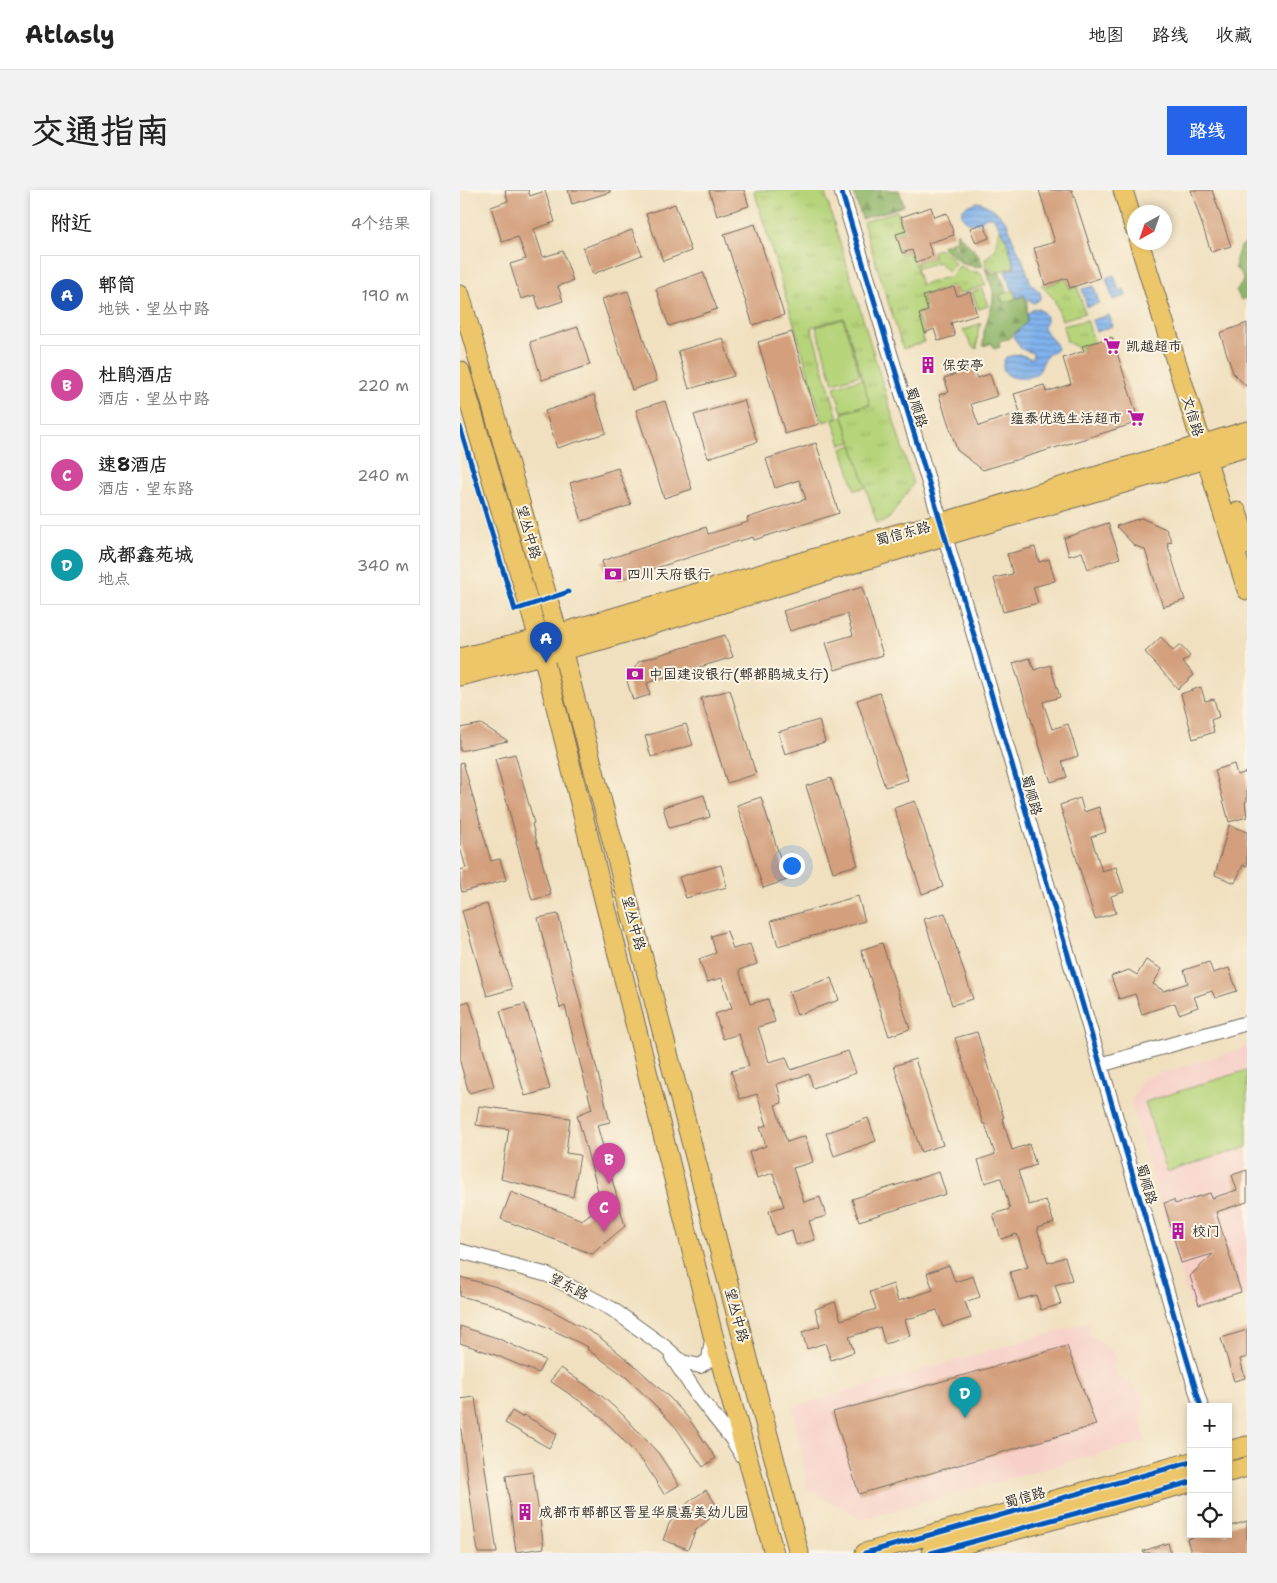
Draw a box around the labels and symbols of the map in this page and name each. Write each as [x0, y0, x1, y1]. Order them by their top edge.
north arrow [1127, 205, 1172, 250]
supermarket icon: 凯越超市 [1102, 336, 1122, 356]
place label: 凯越超市 [1126, 337, 1182, 355]
building icon: 保安亭 [918, 355, 938, 375]
place label: 保安亭 [942, 356, 984, 374]
street label: 蜀顺路 [902, 384, 932, 430]
street label: 文信路 [1178, 393, 1208, 439]
supermarket icon: 蕴泰优选生活超市 [1126, 408, 1146, 428]
place label: 蕴泰优选生活超市 [1010, 409, 1122, 427]
street label: 望丛中路 [513, 503, 545, 561]
street label: 蜀信东路 [874, 517, 932, 549]
bank icon: 四川天府银行 [603, 564, 623, 584]
place label: 四川天府银行 [627, 565, 711, 583]
pin: A [530, 622, 562, 663]
bank icon: 中国建设银行(郫都鹃城支行) [625, 664, 645, 684]
place label: 中国建设银行(郫都鹃城支行) [649, 665, 829, 683]
street label: 蜀顺路 [1018, 772, 1046, 818]
your location [779, 853, 805, 879]
street label: 望丛中路 [618, 894, 650, 952]
pin: B [593, 1143, 625, 1184]
street label: 蜀顺路 [1133, 1161, 1161, 1207]
pin: C [588, 1191, 620, 1232]
building icon: 校门 [1168, 1221, 1188, 1241]
place label: 校门 [1192, 1222, 1220, 1240]
street label: 望东路 [546, 1268, 592, 1304]
street label: 望丛中路 [721, 1286, 753, 1344]
pin: D [949, 1377, 981, 1418]
street label: 蜀信路 [1002, 1483, 1048, 1511]
building icon: 成都市郫都区晋星华晨嘉美幼儿园 [515, 1502, 535, 1522]
place label: 成都市郫都区晋星华晨嘉美幼儿园 [539, 1503, 749, 1521]

